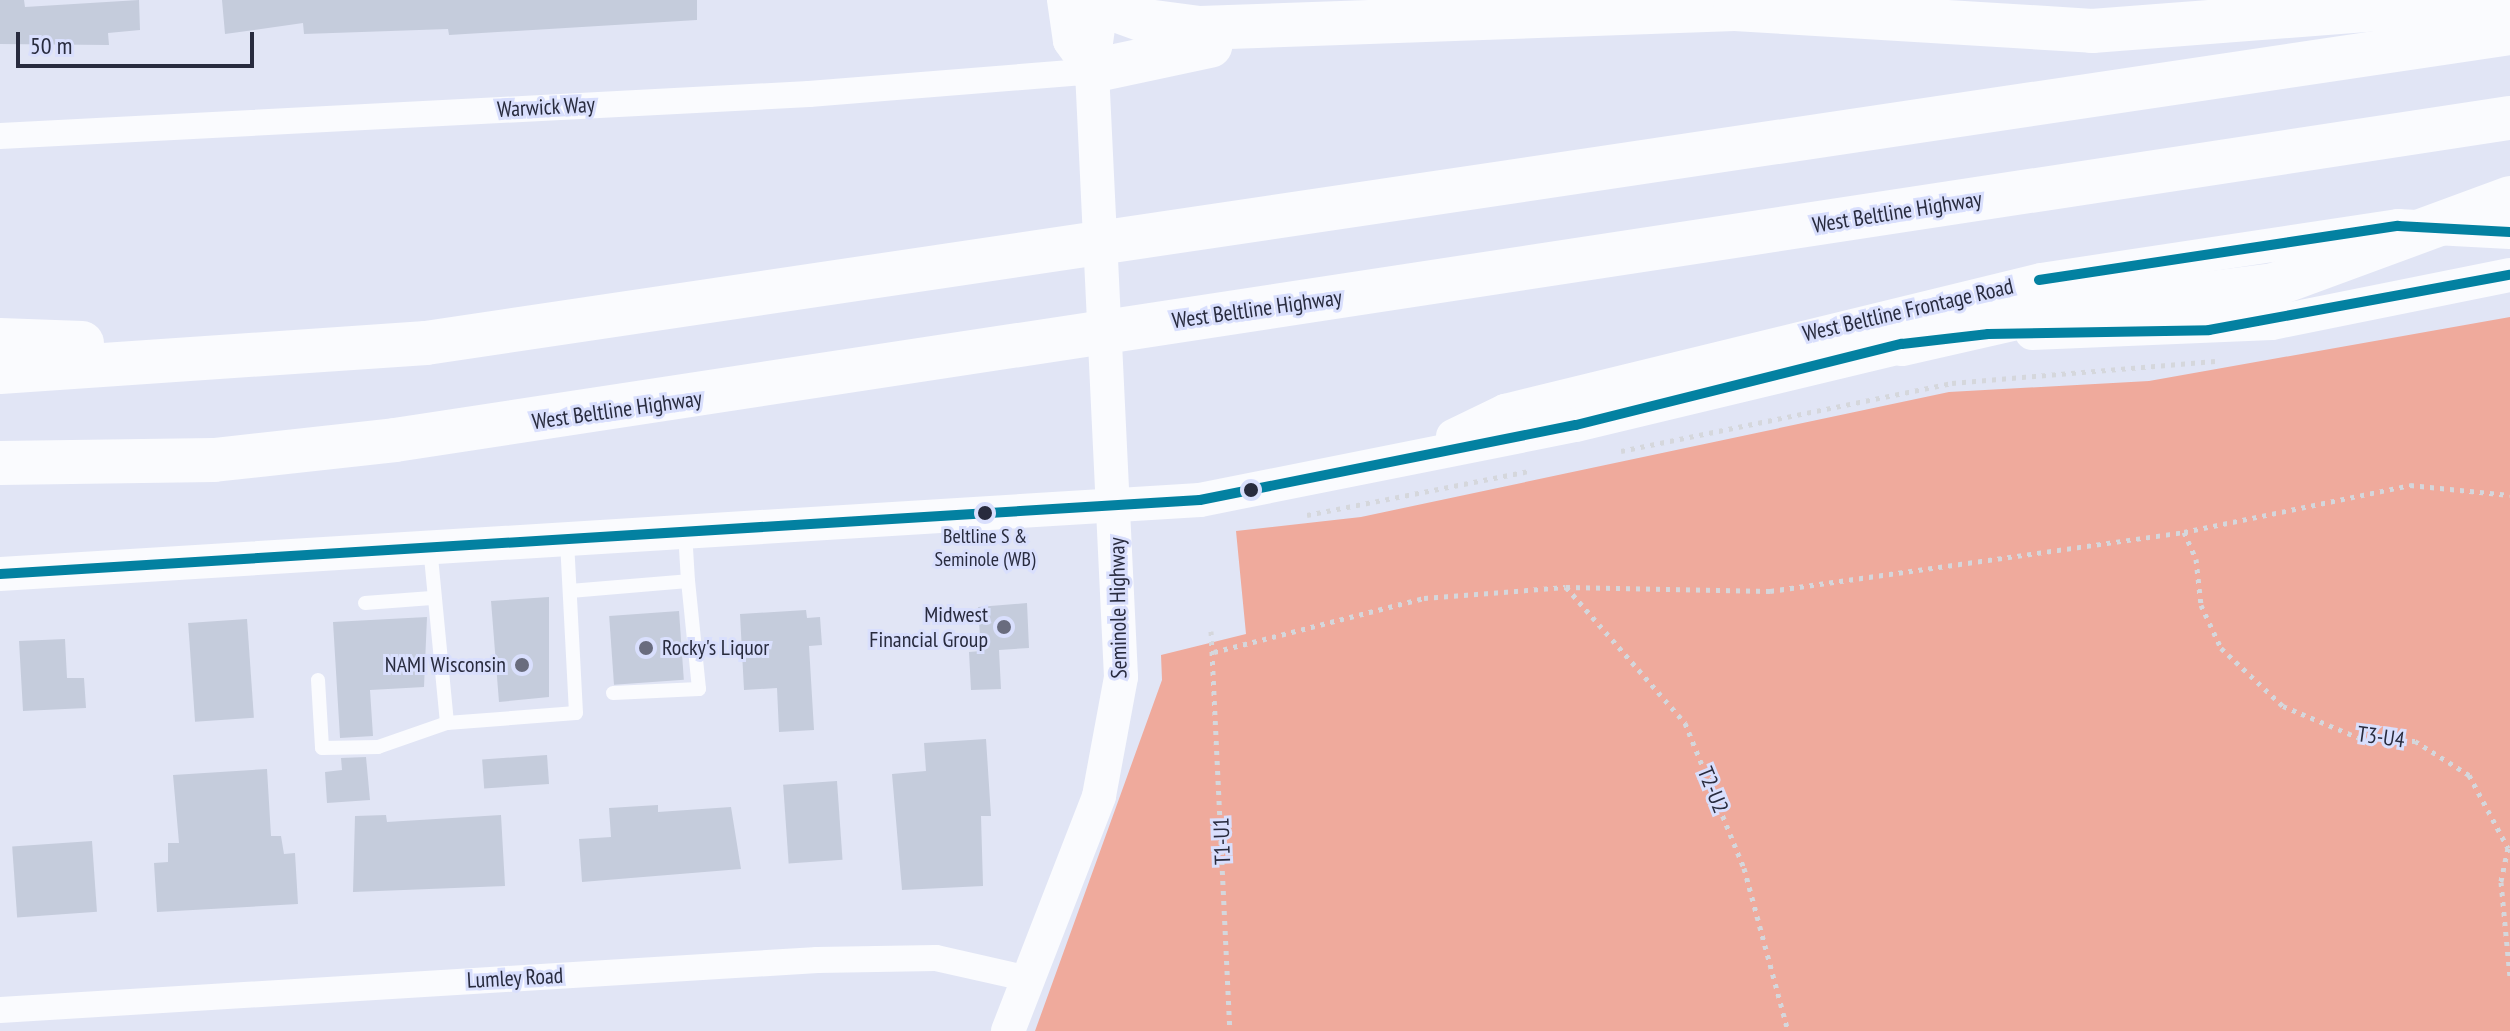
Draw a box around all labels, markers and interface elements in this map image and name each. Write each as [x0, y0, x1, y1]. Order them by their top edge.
scale bar [20, 16, 258, 66]
text: 50 m [30, 30, 72, 61]
street label: Warwick Way [496, 91, 596, 123]
street label: West Beltline Highway [1811, 186, 1983, 238]
street label: West Beltline Frontage Road [1800, 273, 2016, 347]
street label: West Beltline Highway [1171, 284, 1343, 334]
street label: West Beltline Highway [531, 385, 703, 435]
unlabelled marker [1243, 482, 1259, 498]
marker: Beltline S & Seminole (WB) [977, 505, 993, 521]
place label: Beltline S & Seminole (WB) [935, 524, 1035, 571]
street label: Seminole Highway [1104, 537, 1132, 679]
place label: Midwest Financial Group [869, 601, 988, 652]
marker: Midwest Financial Group [995, 618, 1013, 636]
place label: Rocky's Liquor [662, 635, 769, 661]
marker: Rocky's Liquor [637, 639, 655, 657]
place label: NAMI Wisconsin [384, 652, 506, 678]
marker: NAMI Wisconsin [513, 656, 531, 674]
street label: T3-U4 [2356, 721, 2406, 753]
street label: T2-U2 [1692, 763, 1734, 817]
street label: T1-U1 [1208, 817, 1236, 865]
street label: Lumley Road [466, 962, 564, 994]

